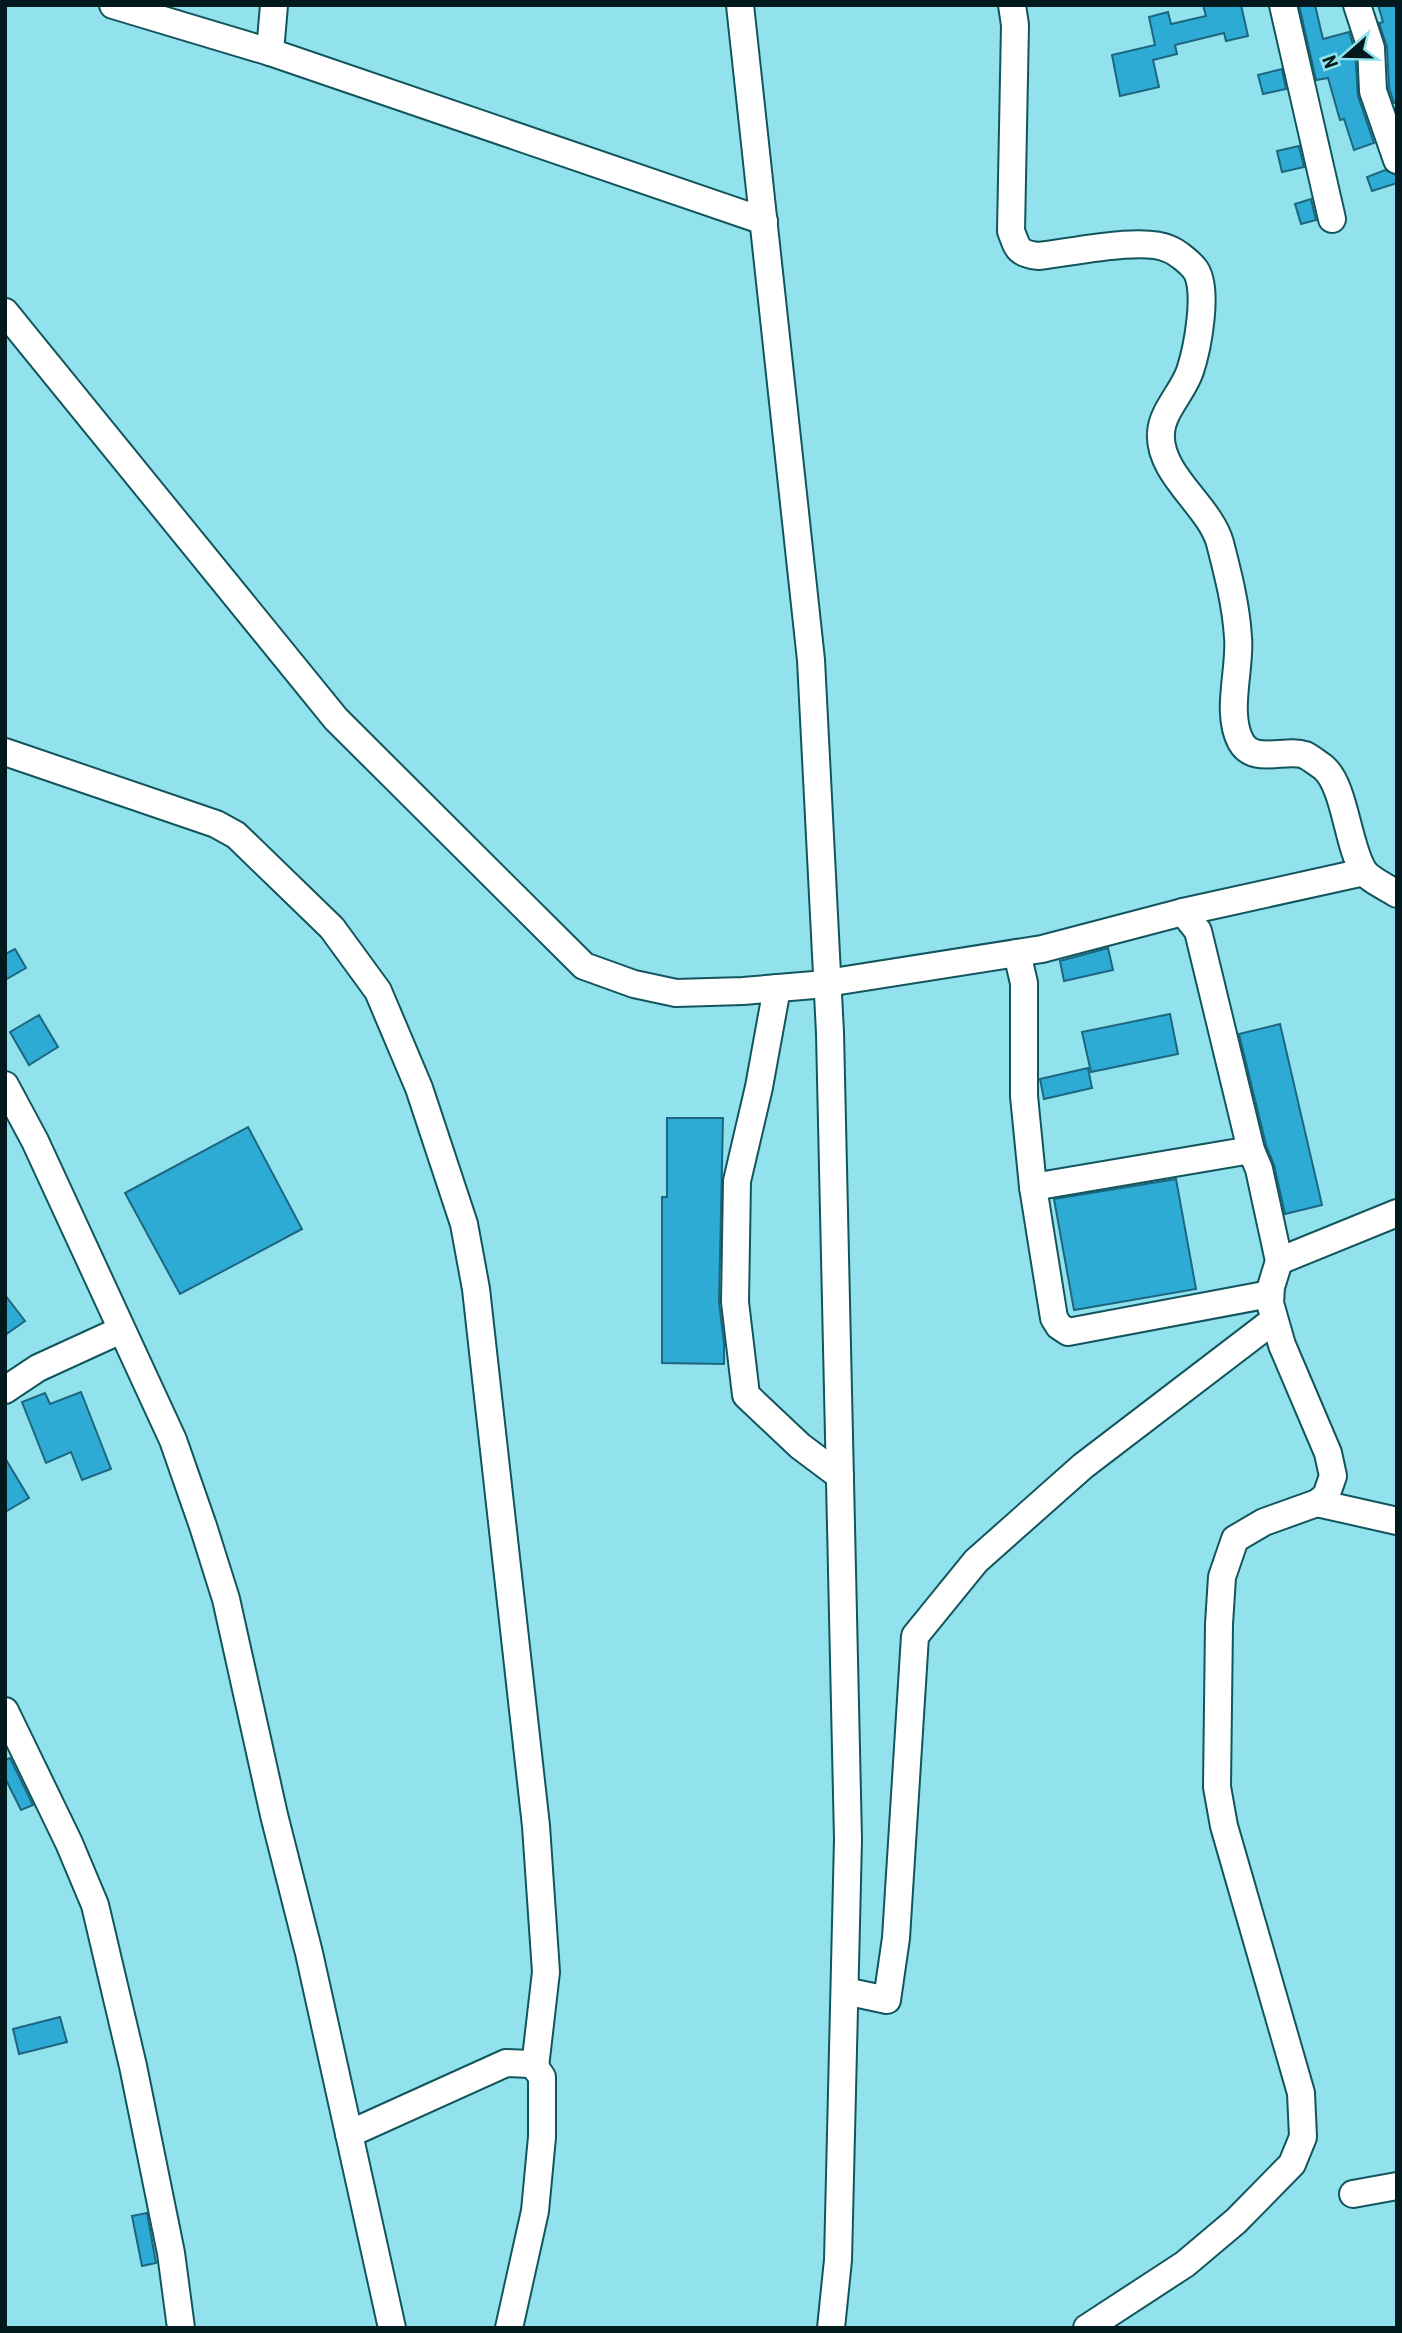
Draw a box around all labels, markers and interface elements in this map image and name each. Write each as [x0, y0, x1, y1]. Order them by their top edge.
north arrow [1311, 21, 1381, 91]
text: N [1318, 52, 1343, 71]

